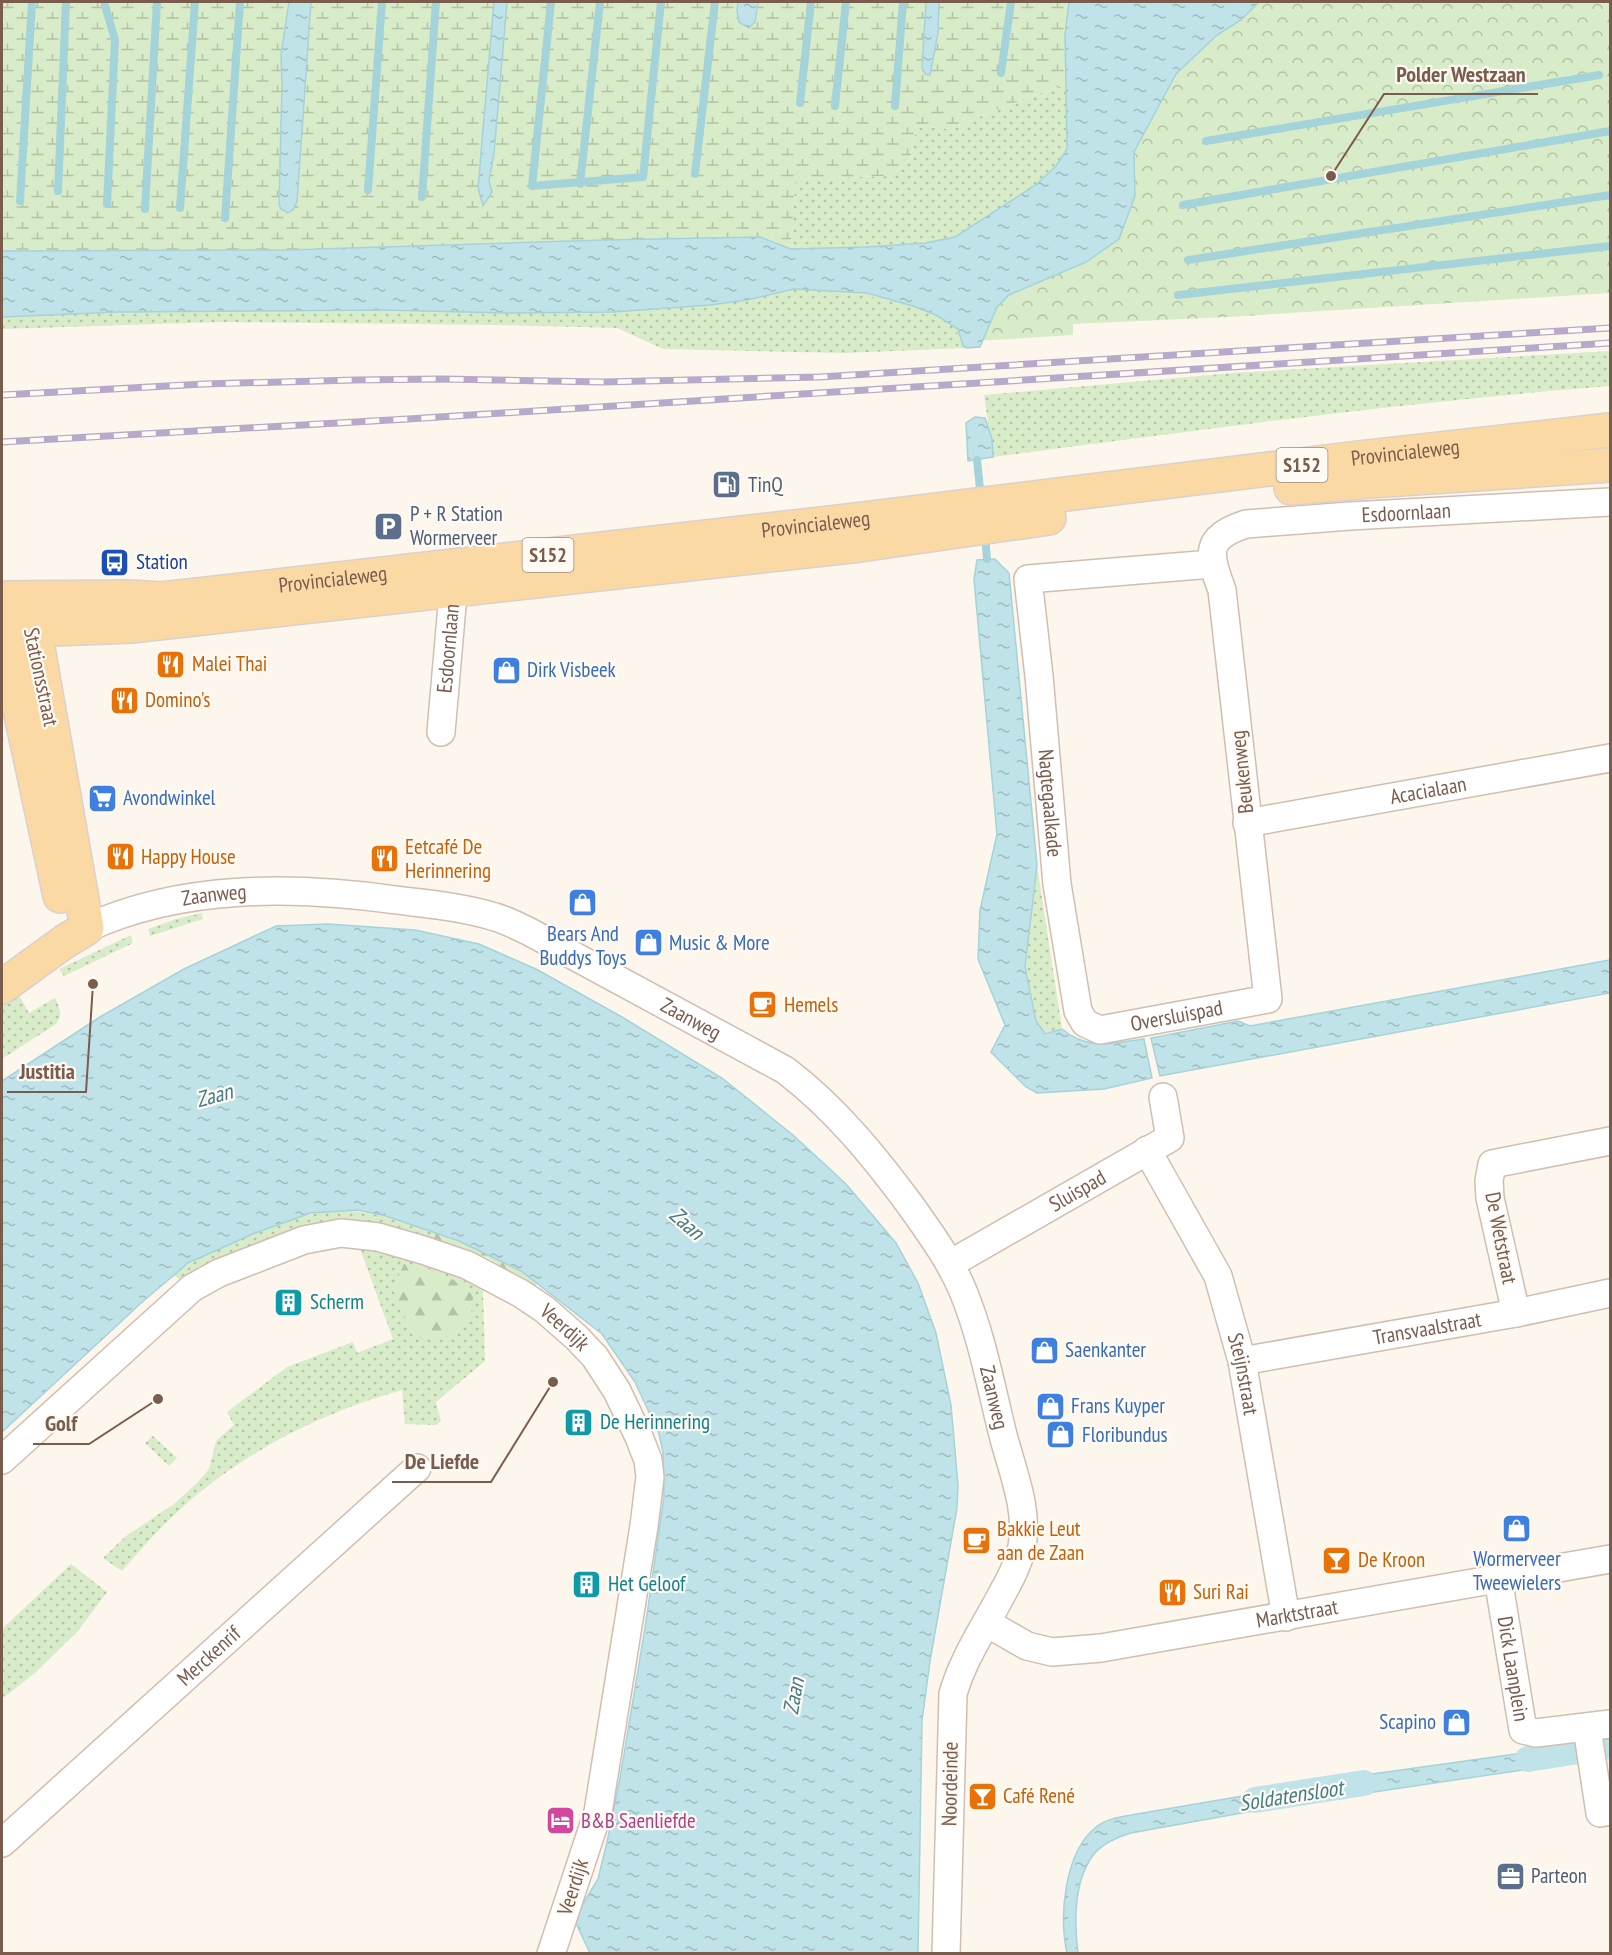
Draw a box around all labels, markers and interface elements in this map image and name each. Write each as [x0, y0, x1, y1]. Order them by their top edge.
callout: Polder Westzaan [1384, 54, 1538, 94]
text: Polder Westzaan [1396, 60, 1526, 88]
street label: Provincialeweg [1349, 433, 1461, 472]
road number: S152 [1276, 448, 1328, 482]
fuel station icon: TinQ [711, 469, 743, 501]
place label: TinQ [748, 471, 783, 498]
street label: Esdoornlaan [1361, 497, 1451, 528]
place label: P + R Station Wormerveer [410, 500, 503, 551]
street label: Provincialeweg [760, 504, 872, 544]
parking icon: P + R Station Wormerveer [373, 510, 405, 542]
road number: S152 [522, 538, 574, 572]
bus stop icon: Station [99, 546, 131, 578]
place label: Station [136, 548, 188, 575]
street label: Provincialeweg [277, 559, 389, 599]
street label: Esdoornlaan [430, 603, 465, 694]
street label: Stationsstraat [18, 625, 65, 729]
restaurant icon: Malei Thai [155, 648, 187, 680]
place label: Malei Thai [192, 650, 267, 677]
shop icon: Dirk Visbeek [490, 654, 522, 686]
place label: Dirk Visbeek [527, 656, 616, 683]
restaurant icon: Domino's [108, 684, 140, 716]
place label: Domino's [145, 686, 210, 713]
street label: Beukenweg [1224, 729, 1259, 815]
street label: Nagtegaalkade [1032, 748, 1069, 858]
street label: Acacialaan [1388, 770, 1468, 810]
supermarket icon: Avondwinkel [86, 782, 118, 814]
place label: Avondwinkel [123, 784, 216, 811]
place label: Eetcafé De Herinnering [405, 833, 491, 884]
restaurant icon: Happy House [104, 841, 136, 873]
place label: Happy House [141, 843, 236, 870]
restaurant icon: Eetcafé De Herinnering [368, 843, 400, 875]
street label: Zaanweg [180, 878, 247, 912]
shop icon: Bears And Buddys Toys [567, 887, 599, 919]
place label: Bears And Buddys Toys [539, 920, 627, 971]
shop icon: Music & More [632, 927, 664, 959]
place label: Music & More [669, 929, 770, 956]
cafe icon: Hemels [747, 989, 779, 1021]
street label: Zaanweg [656, 991, 726, 1046]
place label: Hemels [784, 991, 838, 1018]
street label: Oversluispad [1128, 994, 1225, 1037]
callout: Justitia [7, 1052, 86, 1092]
text: Justitia [18, 1057, 75, 1085]
water label: Zaan [193, 1076, 237, 1113]
street label: Sluispad [1044, 1164, 1111, 1217]
street label: De Wetstraat [1479, 1190, 1524, 1286]
water label: Zaan [664, 1200, 711, 1246]
building icon: Scherm [273, 1286, 305, 1318]
place label: Scherm [310, 1288, 364, 1315]
street label: Veerdijk [534, 1297, 596, 1356]
street label: Transvaalstraat [1371, 1305, 1483, 1351]
street label: Steijnstraat [1222, 1330, 1265, 1417]
shop icon: Saenkanter [1028, 1334, 1060, 1366]
place label: Saenkanter [1065, 1336, 1146, 1363]
street label: Zaanweg [974, 1363, 1015, 1432]
shop icon: Frans Kuyper [1034, 1390, 1066, 1422]
place label: Frans Kuyper [1071, 1392, 1165, 1419]
callout: Golf [33, 1404, 89, 1444]
building icon: De Herinnering [563, 1406, 595, 1438]
place label: De Herinnering [600, 1408, 710, 1435]
text: Golf [45, 1409, 78, 1437]
shop icon: Floribundus [1045, 1419, 1077, 1451]
place label: Floribundus [1082, 1421, 1168, 1448]
callout: De Liefde [392, 1442, 491, 1482]
text: De Liefde [405, 1447, 479, 1475]
shop icon: Wormerveer Tweewielers [1501, 1512, 1533, 1544]
place label: Bakkie Leut aan de Zaan [997, 1515, 1084, 1566]
cafe icon: Bakkie Leut aan de Zaan [960, 1525, 992, 1557]
bar icon: De Kroon [1321, 1544, 1353, 1576]
place label: Wormerveer Tweewielers [1473, 1545, 1561, 1596]
place label: De Kroon [1358, 1546, 1425, 1573]
building icon: Het Geloof [571, 1568, 603, 1600]
place label: Het Geloof [608, 1570, 686, 1597]
restaurant icon: Suri Rai [1156, 1576, 1188, 1608]
place label: Suri Rai [1193, 1578, 1249, 1605]
street label: Marktstraat [1254, 1593, 1340, 1634]
street label: Dick Laanplein [1491, 1614, 1535, 1723]
street label: Merckenrif [171, 1619, 247, 1691]
water label: Zaan [776, 1674, 810, 1716]
shop icon: Scapino [1441, 1706, 1473, 1738]
place label: Scapino [1379, 1708, 1436, 1735]
street label: Noordeinde [935, 1742, 964, 1826]
water label: Soldatensloot [1237, 1773, 1348, 1817]
bar icon: Café René [966, 1780, 998, 1812]
place label: Café René [1003, 1782, 1075, 1809]
hotel icon: B&B Saenliefde [544, 1805, 576, 1837]
place label: B&B Saenliefde [581, 1807, 696, 1834]
street label: Veerdijk [550, 1855, 594, 1920]
office icon: Parteon [1494, 1860, 1526, 1892]
place label: Parteon [1531, 1862, 1587, 1889]

